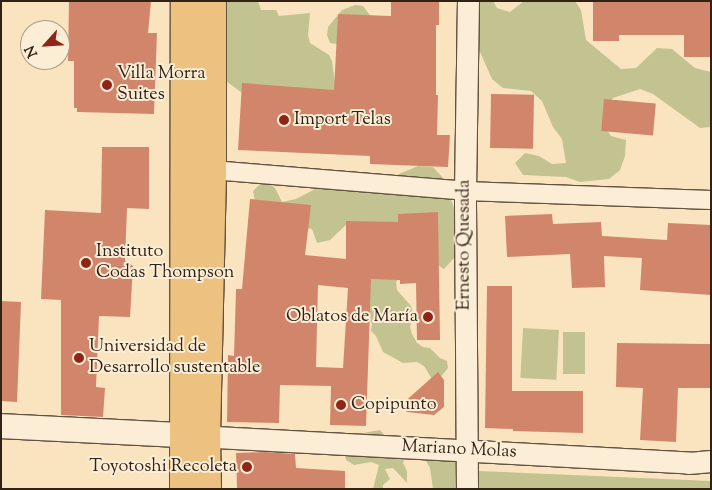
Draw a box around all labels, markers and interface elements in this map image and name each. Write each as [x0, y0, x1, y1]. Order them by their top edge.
north arrow [20, 20, 70, 70]
text: N [21, 42, 44, 61]
place label: Villa Morra Suites [117, 64, 206, 106]
marker: Villa Morra Suites [101, 79, 113, 91]
place label: Import Telas [294, 109, 391, 131]
marker: Import Telas [278, 114, 290, 126]
street label: Ernesto Quesada [454, 180, 476, 310]
place label: Instituto Codas Thompson [96, 242, 234, 284]
marker: Instituto Codas Thompson [80, 257, 92, 269]
place label: Oblatos de María [286, 306, 418, 328]
marker: Oblatos de María [422, 311, 434, 323]
place label: Universidad de Desarrollo sustentable [89, 337, 260, 379]
marker: Universidad de Desarrollo sustentable [73, 352, 85, 364]
place label: Copipunto [351, 394, 436, 416]
marker: Copipunto [335, 399, 347, 411]
street label: Mariano Molas [401, 436, 517, 464]
place label: Toyotoshi Recoleta [89, 456, 237, 478]
marker: Toyotoshi Recoleta [241, 461, 253, 473]

